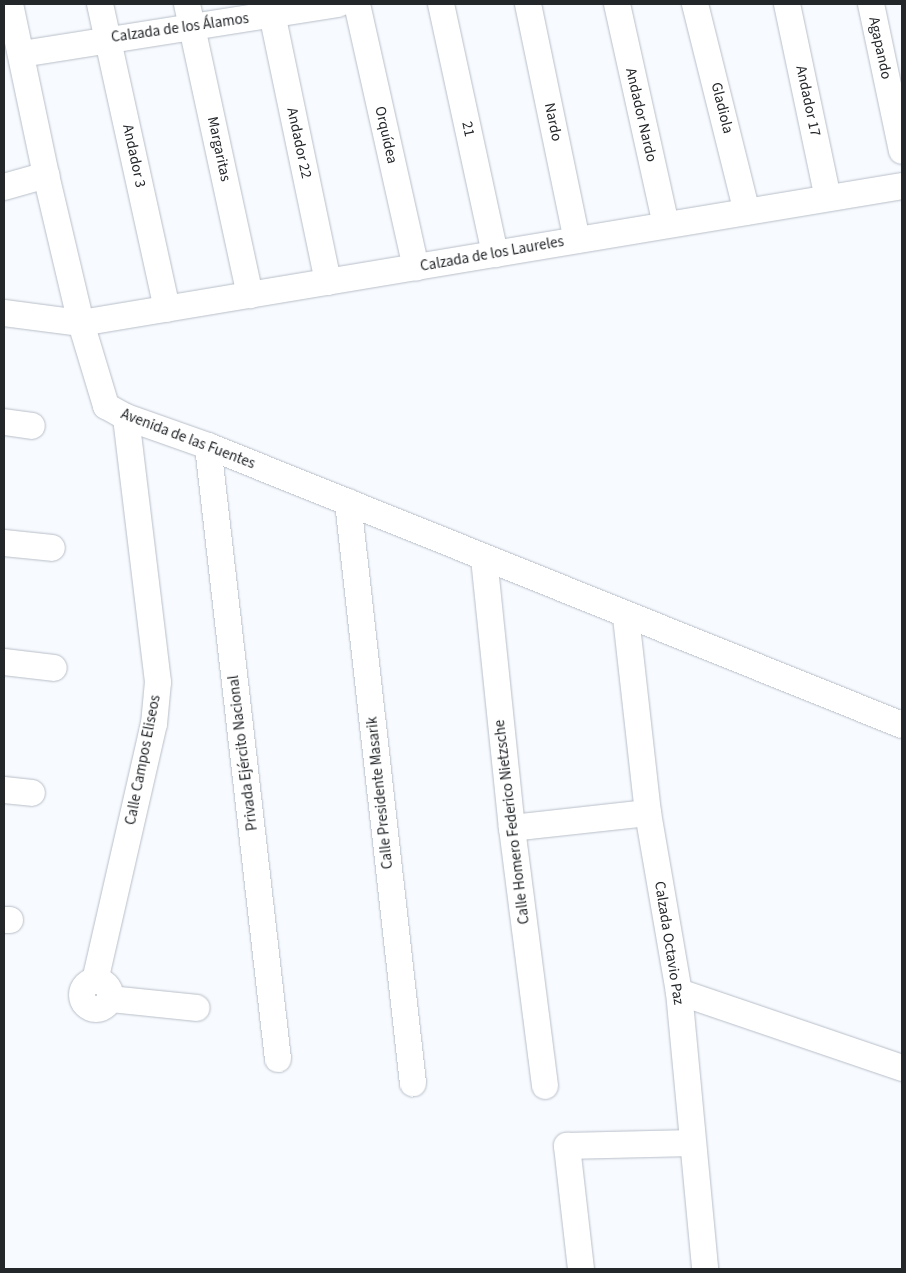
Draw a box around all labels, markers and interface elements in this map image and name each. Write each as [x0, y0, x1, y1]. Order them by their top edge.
street label: Calzada de los Álamos [110, 9, 250, 47]
street label: Agapando [865, 15, 895, 81]
street label: Andador 17 [792, 64, 824, 138]
street label: Andador Nardo [621, 66, 661, 164]
street label: Gladiola [707, 81, 737, 135]
street label: Nardo [540, 101, 566, 143]
street label: Orquídea [371, 105, 401, 165]
street label: Andador 22 [283, 106, 315, 180]
street label: Margaritas [203, 115, 235, 183]
street label: 21 [458, 120, 478, 138]
street label: Andador 3 [119, 123, 149, 189]
street label: Calzada de los Laureles [419, 233, 565, 275]
street label: Avenida de las Fuentes [118, 405, 258, 473]
street label: Privada Ejército Nacional [225, 674, 261, 832]
street label: Calle Campos Eliseos [122, 693, 164, 827]
street label: Calle Presidente Masarik [363, 716, 397, 870]
street label: Calle Homero Federico Nietzsche [491, 719, 533, 925]
street label: Calzada Octavio Paz [650, 880, 688, 1006]

